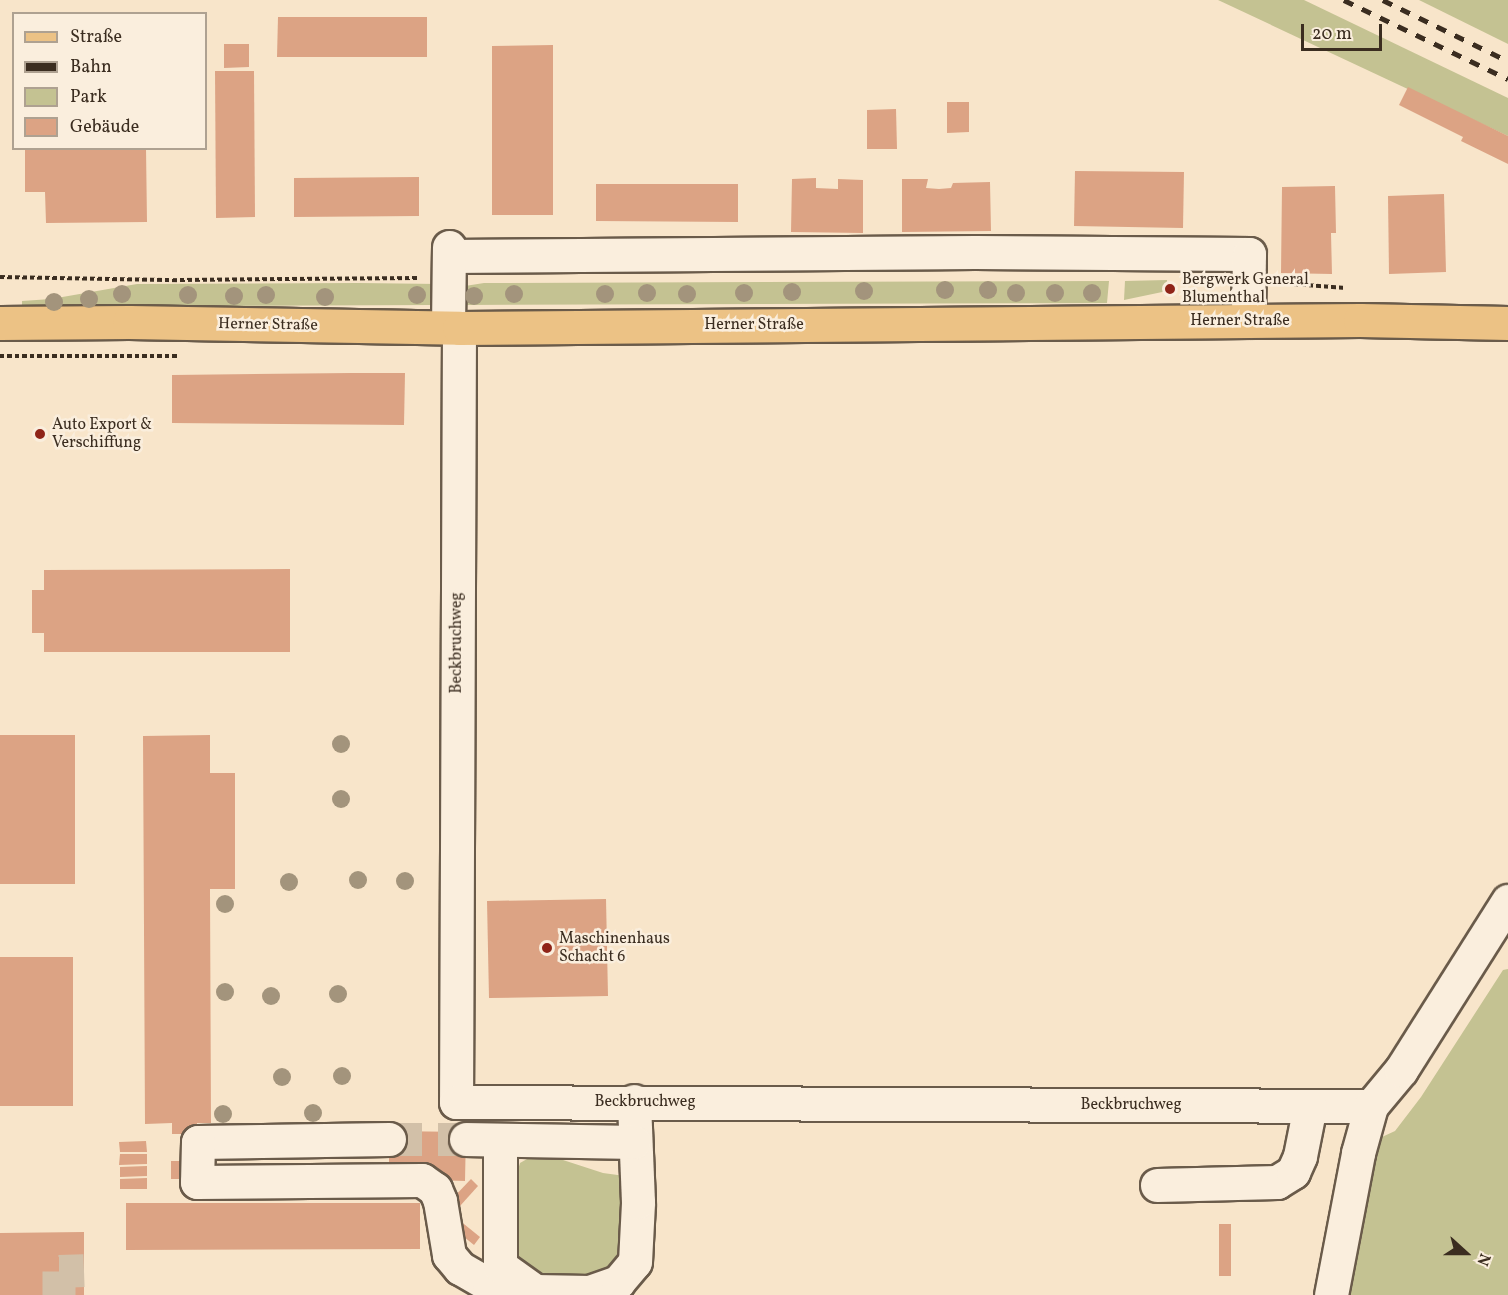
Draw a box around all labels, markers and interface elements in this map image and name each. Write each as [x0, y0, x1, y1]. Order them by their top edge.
legend [12, 12, 207, 150]
scale bar [1304, 12, 1385, 50]
text: 20 m [1312, 22, 1352, 47]
text: Straße [70, 25, 122, 50]
text: Bahn [70, 55, 112, 80]
text: Park [70, 85, 107, 110]
text: Gebäude [70, 115, 139, 140]
place label: Bergwerk General Blumenthal [1182, 270, 1309, 308]
marker: Bergwerk General Blumenthal [1163, 282, 1177, 296]
street label: Herner Straße [1190, 311, 1290, 331]
street label: Herner Straße [218, 315, 318, 335]
street label: Herner Straße [704, 315, 804, 335]
place label: Auto Export & Verschiffung [52, 415, 152, 453]
marker: Auto Export & Verschiffung [33, 427, 47, 441]
street label: Beckbruchweg [447, 592, 467, 694]
place label: Maschinenhaus Schacht 6 [559, 929, 670, 967]
marker: Maschinenhaus Schacht 6 [540, 941, 554, 955]
street label: Beckbruchweg [594, 1092, 696, 1112]
street label: Beckbruchweg [1080, 1095, 1182, 1115]
north arrow [1436, 1223, 1496, 1283]
text: N [1470, 1250, 1495, 1269]

